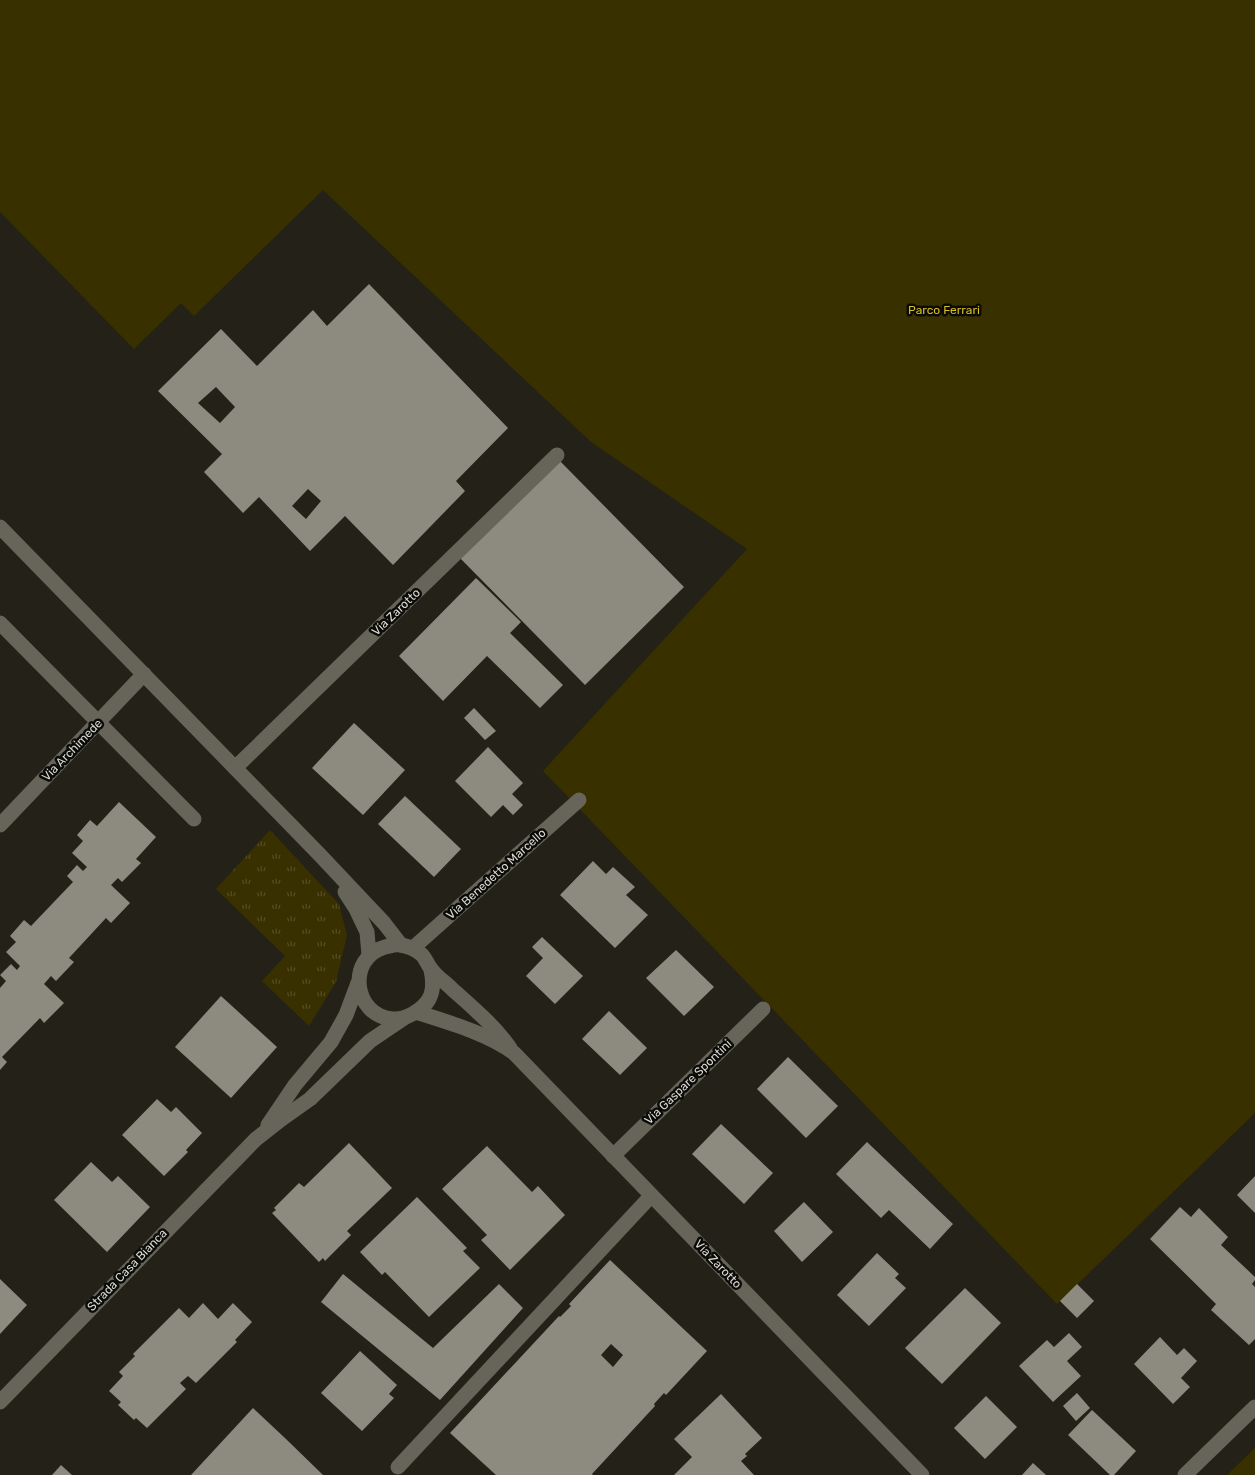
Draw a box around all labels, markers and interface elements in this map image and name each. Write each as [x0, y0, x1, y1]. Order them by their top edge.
park label: Parco Ferrari [908, 303, 980, 317]
street label: Via Zarotto [369, 585, 423, 638]
street label: Via Archimede [39, 716, 105, 784]
street label: Via Benedetto Marcello [443, 826, 549, 922]
street label: Via Gaspare Spontini [642, 1037, 734, 1127]
street label: Strada Casa Bianca [84, 1226, 170, 1314]
street label: Via Zarotto [692, 1237, 745, 1291]

